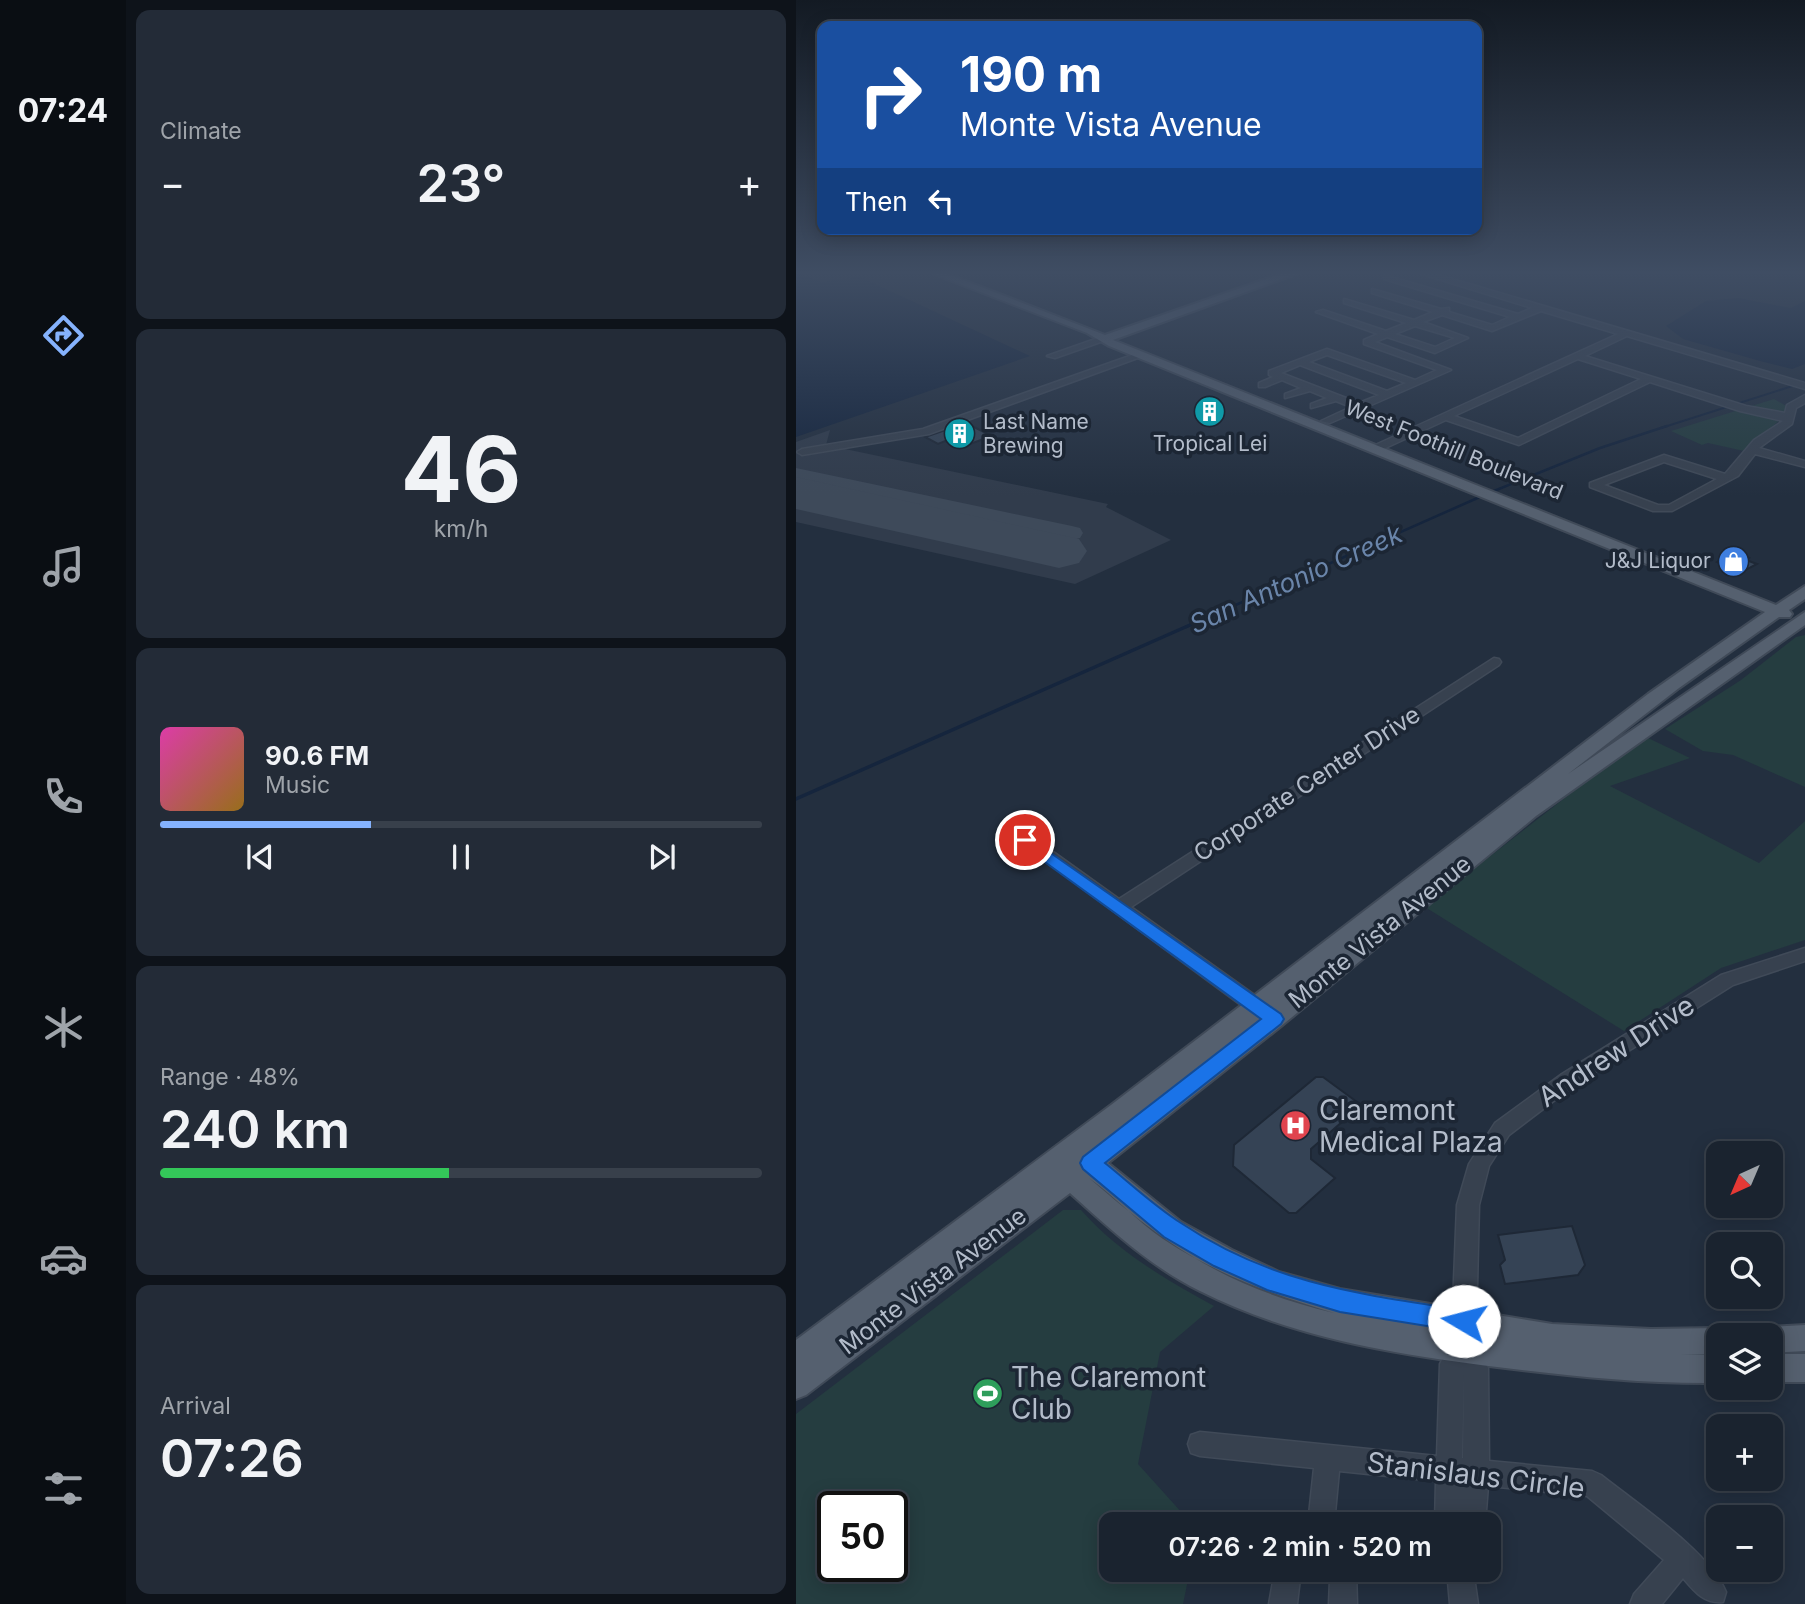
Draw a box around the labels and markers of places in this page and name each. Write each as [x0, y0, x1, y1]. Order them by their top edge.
building icon: Tropical Lei [1193, 395, 1227, 429]
place label: Last Name Brewing [983, 409, 1089, 458]
building icon: Last Name Brewing [943, 417, 977, 451]
place label: Tropical Lei [1153, 431, 1267, 456]
shop icon: J&J Liquor [1717, 544, 1751, 578]
place label: J&J Liquor [1605, 548, 1711, 573]
pin [995, 810, 1055, 870]
place label: Claremont Medical Plaza [1319, 1093, 1503, 1159]
hospital icon: Claremont Medical Plaza [1279, 1109, 1313, 1143]
place label: The Claremont Club [1011, 1360, 1206, 1426]
sports icon: The Claremont Club [971, 1376, 1005, 1410]

